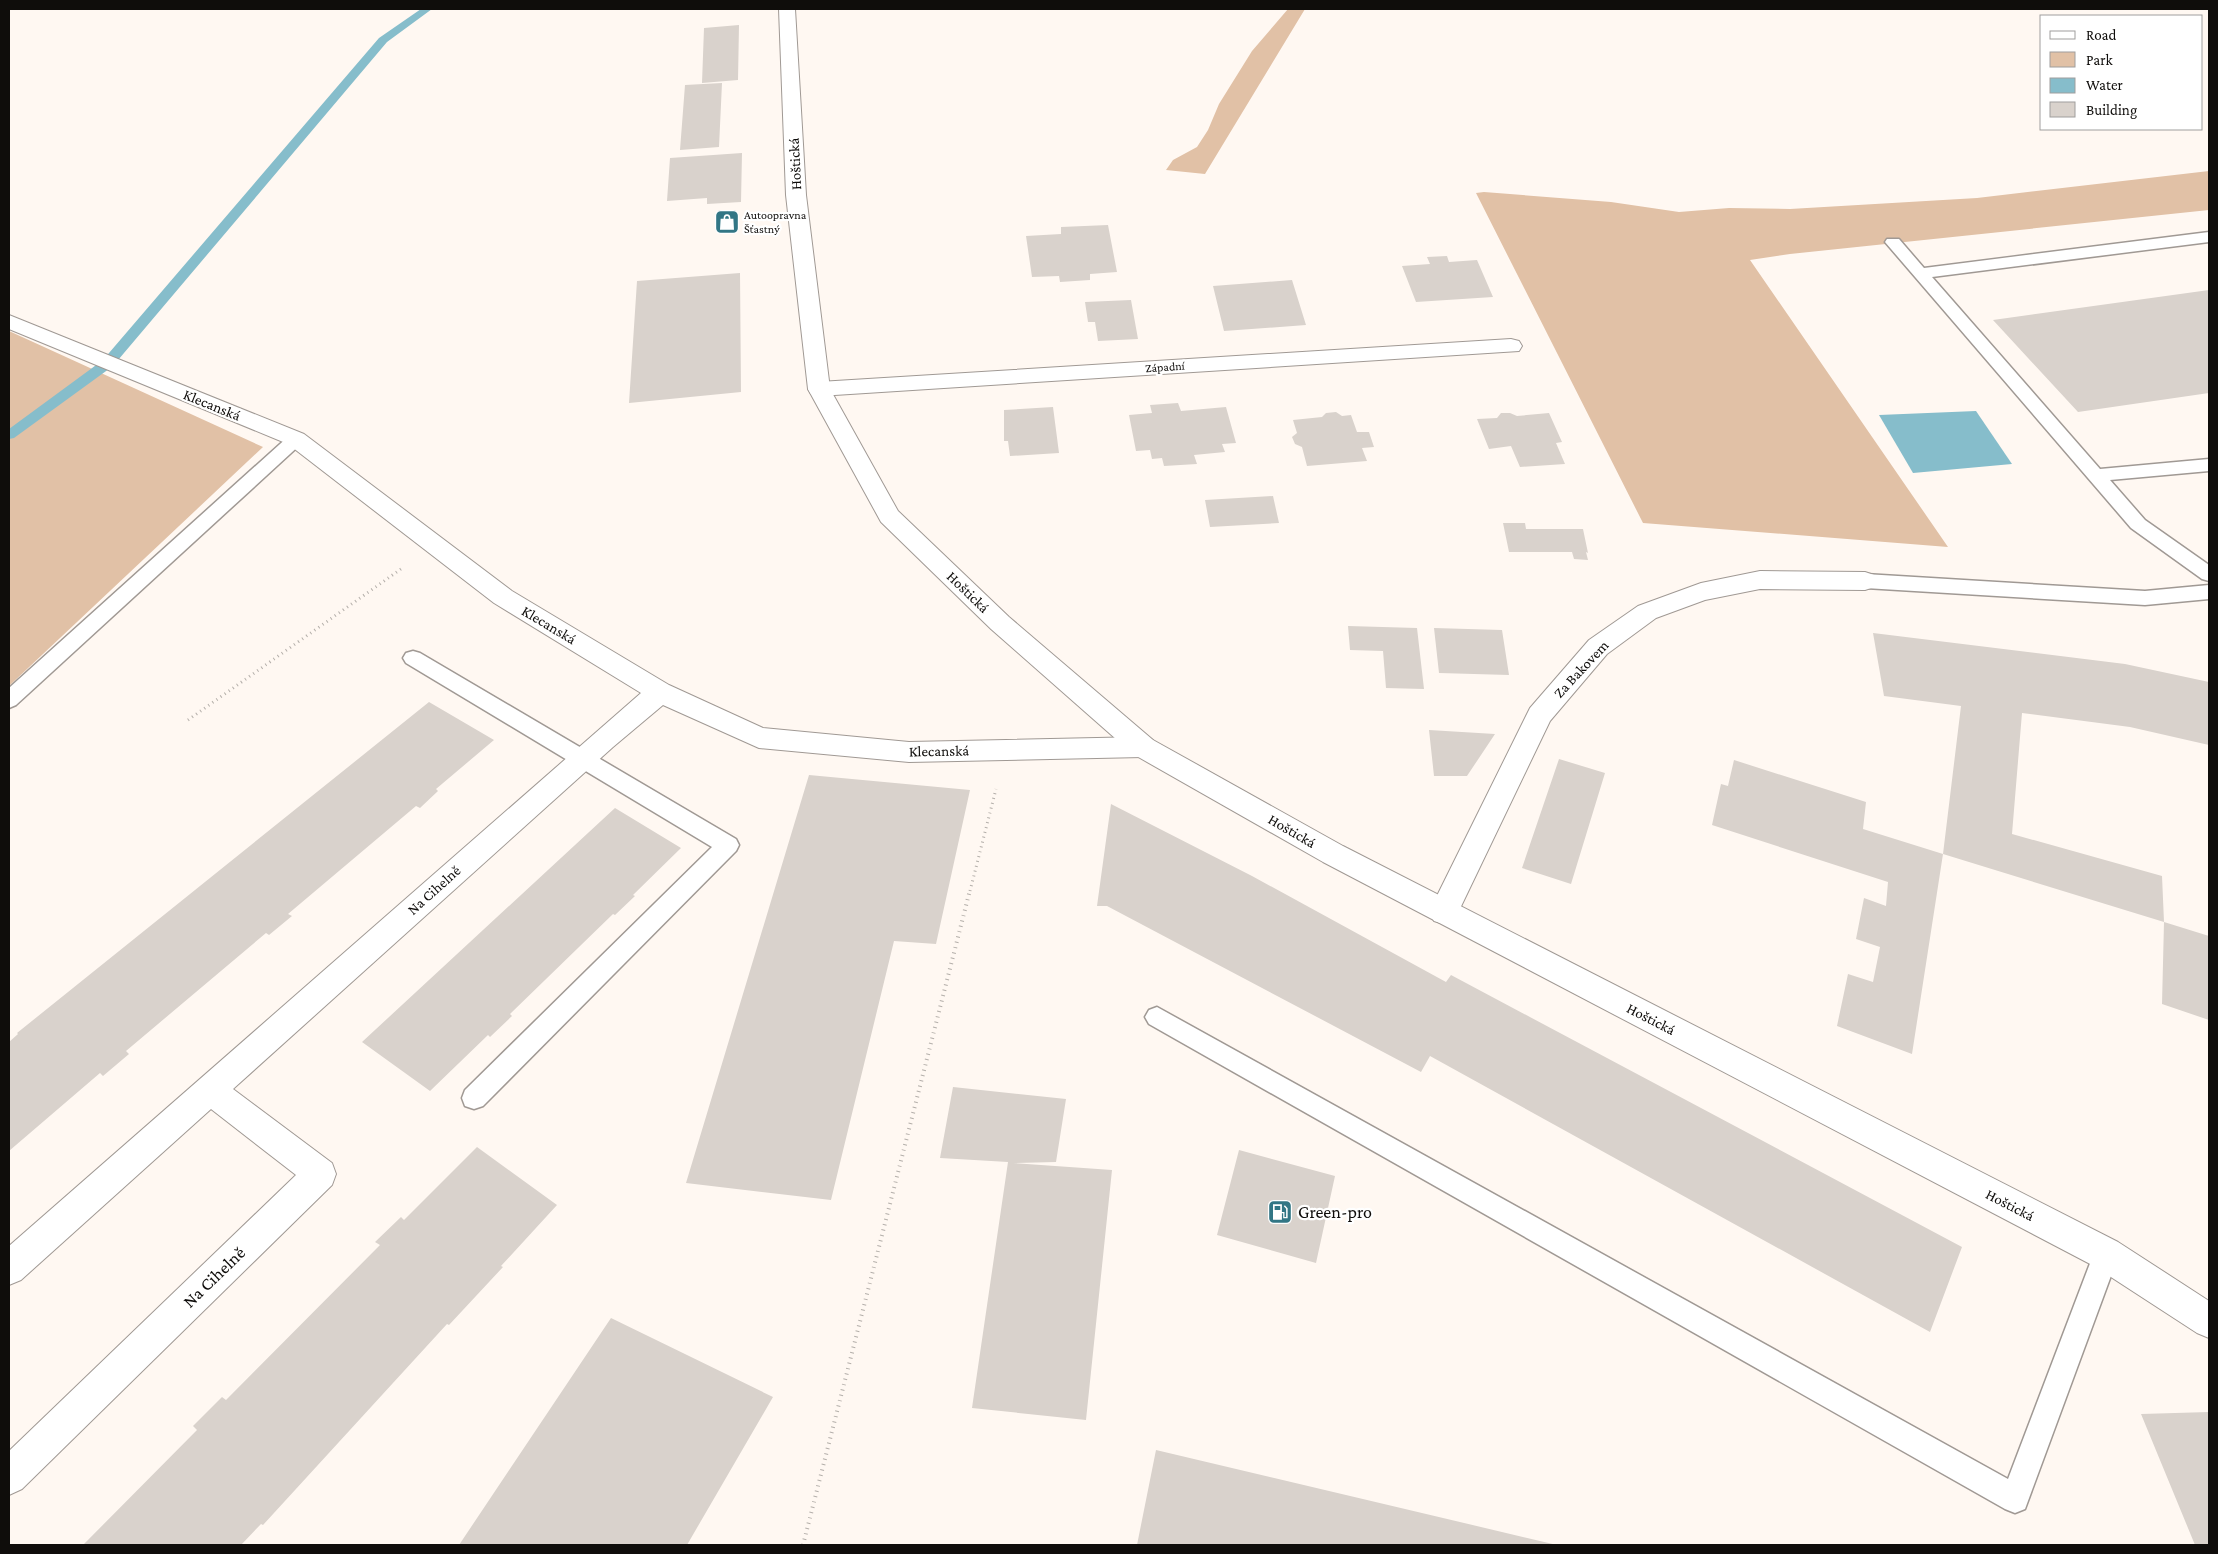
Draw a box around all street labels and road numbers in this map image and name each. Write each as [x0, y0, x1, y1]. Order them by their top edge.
street label: Hoštická [786, 137, 804, 191]
street label: Západní [1145, 359, 1186, 375]
street label: Klecanská [181, 386, 243, 424]
street label: Hoštická [944, 568, 992, 616]
street label: Klecanská [519, 603, 579, 647]
street label: Za Bakovem [1550, 637, 1612, 701]
street label: Klecanská [909, 742, 969, 760]
street label: Hoštická [1265, 811, 1319, 851]
street label: Na Cihelně [404, 862, 464, 918]
street label: Hoštická [1624, 1000, 1678, 1038]
street label: Hoštická [1983, 1186, 2037, 1224]
street label: Na Cihelně [179, 1242, 249, 1312]

